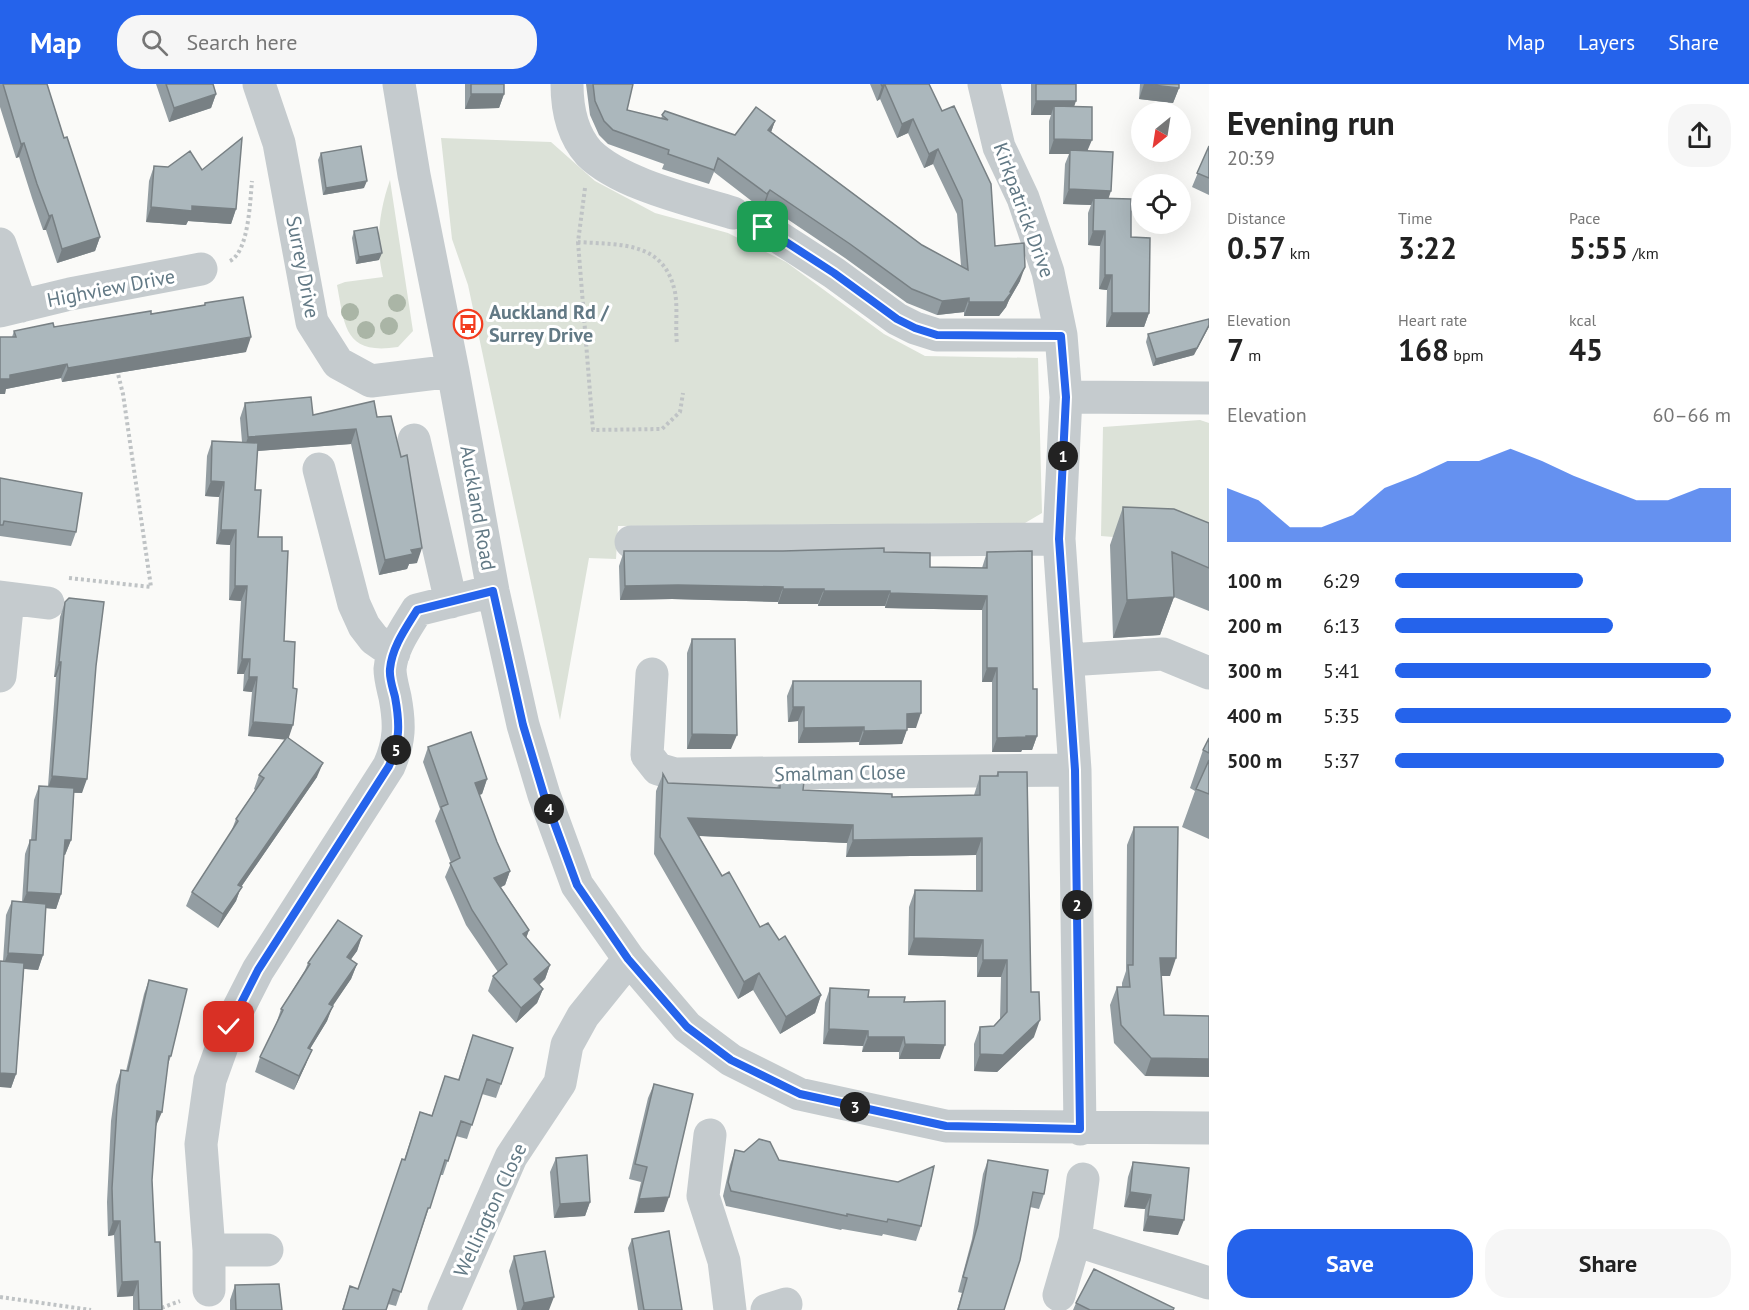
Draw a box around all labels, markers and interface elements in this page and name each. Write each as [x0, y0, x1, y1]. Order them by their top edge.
search box [117, 15, 537, 69]
text: Map [30, 24, 81, 61]
icon: search [138, 26, 171, 59]
text: Search here [186, 28, 297, 56]
text: Map [1507, 29, 1545, 56]
text: Layers [1578, 29, 1635, 56]
text: Share [1668, 29, 1719, 56]
text: Evening run [1227, 101, 1395, 144]
north arrow [1131, 102, 1191, 162]
map controls [1131, 102, 1191, 234]
button: share [1668, 104, 1731, 167]
street label: Kirkpatrick Drive [988, 139, 1060, 281]
text: 20:39 [1227, 145, 1275, 171]
button: locate [1131, 174, 1191, 234]
pin [737, 201, 788, 252]
text: Distance [1227, 208, 1286, 228]
text: Time [1398, 208, 1432, 228]
text: Pace [1569, 208, 1600, 228]
icon: arrive [746, 210, 779, 243]
street label: Surrey Drive [280, 214, 326, 320]
text: 0.57 [1227, 228, 1285, 267]
text: 3:22 [1398, 228, 1457, 267]
text: 5:55 [1569, 228, 1628, 267]
text: km [1285, 243, 1310, 263]
text: /km [1628, 243, 1659, 263]
street label: Highview Drive [45, 263, 177, 313]
place label: Auckland Rd / Surrey Drive [489, 299, 610, 348]
bus stop icon: Auckland Rd / Surrey Drive [452, 308, 484, 340]
text: Elevation [1227, 310, 1291, 330]
text: Heart rate [1398, 310, 1467, 330]
text: kcal [1569, 310, 1596, 330]
text: 7 [1227, 330, 1244, 369]
text: 168 [1398, 330, 1449, 369]
text: 45 [1569, 330, 1603, 369]
text: m [1244, 345, 1261, 365]
text: bpm [1449, 345, 1484, 365]
text: Elevation [1227, 402, 1307, 428]
text: 60–66 m [1653, 402, 1731, 428]
pin: 1 [1048, 441, 1078, 471]
street label: Auckland Road [454, 444, 502, 572]
text: 1 [1058, 446, 1068, 466]
text: 100 m [1227, 568, 1282, 594]
text: 6:29 [1323, 568, 1360, 594]
text: 200 m [1227, 613, 1282, 639]
text: 6:13 [1323, 613, 1360, 639]
text: 300 m [1227, 658, 1282, 684]
text: 5:41 [1323, 658, 1360, 684]
text: 400 m [1227, 703, 1282, 729]
text: 5:35 [1323, 703, 1360, 729]
pin: 5 [381, 735, 411, 765]
text: 5 [391, 740, 401, 760]
text: 500 m [1227, 748, 1282, 774]
text: 5:37 [1323, 748, 1360, 774]
street label: Smalman Close [774, 759, 906, 787]
pin: 4 [534, 794, 564, 824]
text: 4 [544, 799, 554, 819]
pin: 2 [1062, 890, 1092, 920]
text: 2 [1072, 895, 1082, 915]
pin [203, 1001, 254, 1052]
icon: check [212, 1010, 245, 1043]
pin: 3 [840, 1092, 870, 1122]
text: 3 [850, 1097, 860, 1117]
street label: Wellington Close [448, 1139, 532, 1281]
button: Save [1227, 1229, 1473, 1298]
button: Share [1485, 1229, 1731, 1298]

